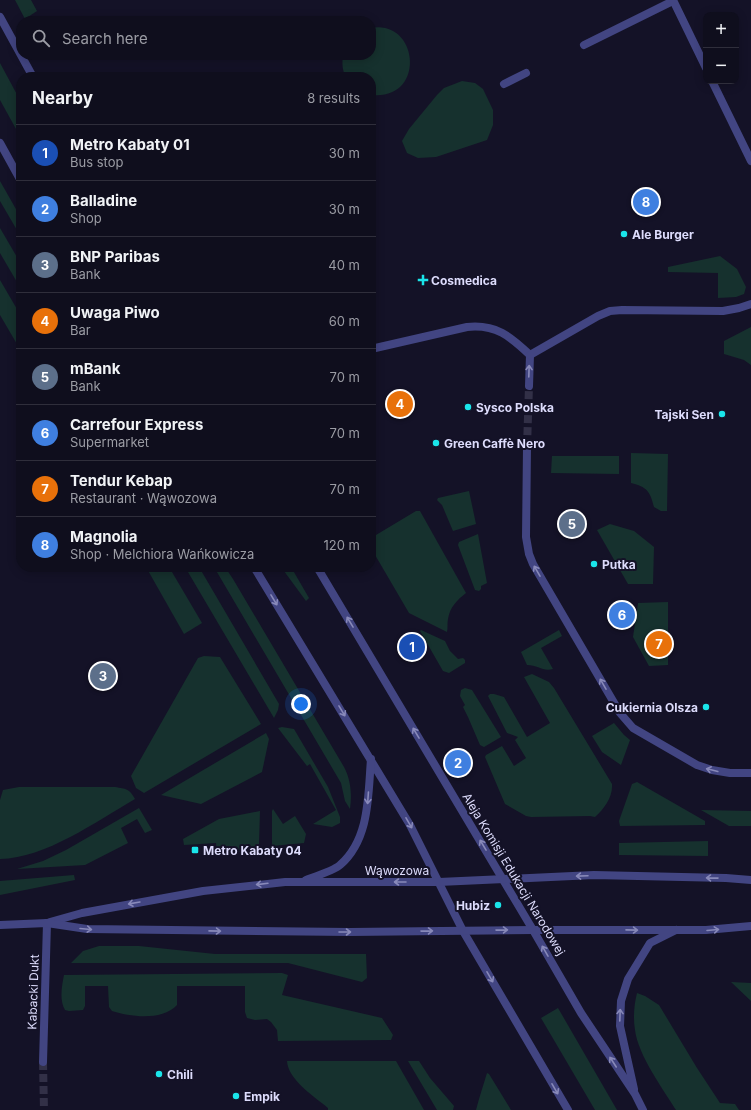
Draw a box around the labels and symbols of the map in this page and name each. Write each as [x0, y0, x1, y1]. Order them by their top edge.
pin: 8 [633, 187, 659, 217]
place label: Ale Burger [632, 227, 694, 242]
marker: Ale Burger [619, 229, 629, 239]
place label: Cosmedica [431, 273, 497, 288]
marker: Cosmedica [418, 275, 428, 285]
one-way arrow [526, 365, 533, 378]
pin: 4 [387, 389, 413, 419]
place label: Sysco Polska [476, 400, 554, 415]
marker: Sysco Polska [463, 402, 473, 412]
place label: Tajski Sen [654, 407, 714, 422]
marker: Tajski Sen [717, 409, 727, 419]
place label: Green Caffè Nero [444, 436, 545, 451]
marker: Green Caffè Nero [431, 438, 441, 448]
pin: 5 [559, 509, 585, 539]
place label: Putka [602, 557, 636, 572]
marker: Putka [589, 559, 599, 569]
one-way arrow [533, 565, 541, 577]
one-way arrow [271, 594, 279, 606]
pin: 6 [609, 600, 635, 630]
one-way arrow [345, 616, 353, 628]
pin: 7 [646, 629, 672, 659]
pin: 1 [399, 632, 425, 662]
pin: 3 [90, 661, 116, 691]
one-way arrow [598, 678, 606, 690]
your location [291, 694, 311, 714]
place label: Cukiernia Olsza [606, 700, 698, 715]
marker: Cukiernia Olsza [701, 702, 711, 712]
one-way arrow [338, 705, 346, 716]
one-way arrow [412, 728, 420, 739]
pin: 2 [445, 748, 471, 778]
one-way arrow [706, 765, 719, 773]
street label: Aleja Komisji Edukacji Narodowej [459, 790, 569, 958]
one-way arrow [364, 791, 372, 804]
one-way arrow [405, 817, 413, 829]
one-way arrow [478, 839, 486, 851]
place label: Metro Kabaty 04 [203, 843, 302, 858]
marker: Metro Kabaty 04 [190, 845, 200, 855]
street label: Wąwozowa [365, 863, 429, 878]
one-way arrow [576, 872, 589, 879]
one-way arrow [706, 874, 719, 882]
one-way arrow [394, 878, 407, 886]
one-way arrow [256, 881, 269, 888]
place label: Hubiz [456, 898, 490, 913]
one-way arrow [128, 900, 141, 908]
marker: Hubiz [493, 900, 503, 910]
one-way arrow [79, 925, 92, 932]
one-way arrow [495, 926, 508, 934]
one-way arrow [625, 926, 638, 934]
one-way arrow [707, 926, 720, 933]
one-way arrow [208, 927, 221, 935]
one-way arrow [420, 927, 433, 935]
one-way arrow [338, 928, 351, 936]
one-way arrow [541, 945, 549, 957]
street label: Kabacki Dukt [24, 954, 42, 1030]
one-way arrow [486, 971, 494, 983]
one-way arrow [617, 1009, 624, 1022]
one-way arrow [609, 1056, 617, 1067]
place label: Chili [167, 1067, 193, 1082]
marker: Chili [154, 1069, 164, 1079]
one-way arrow [552, 1083, 560, 1095]
place label: Empik [244, 1089, 280, 1104]
marker: Empik [231, 1091, 241, 1101]

